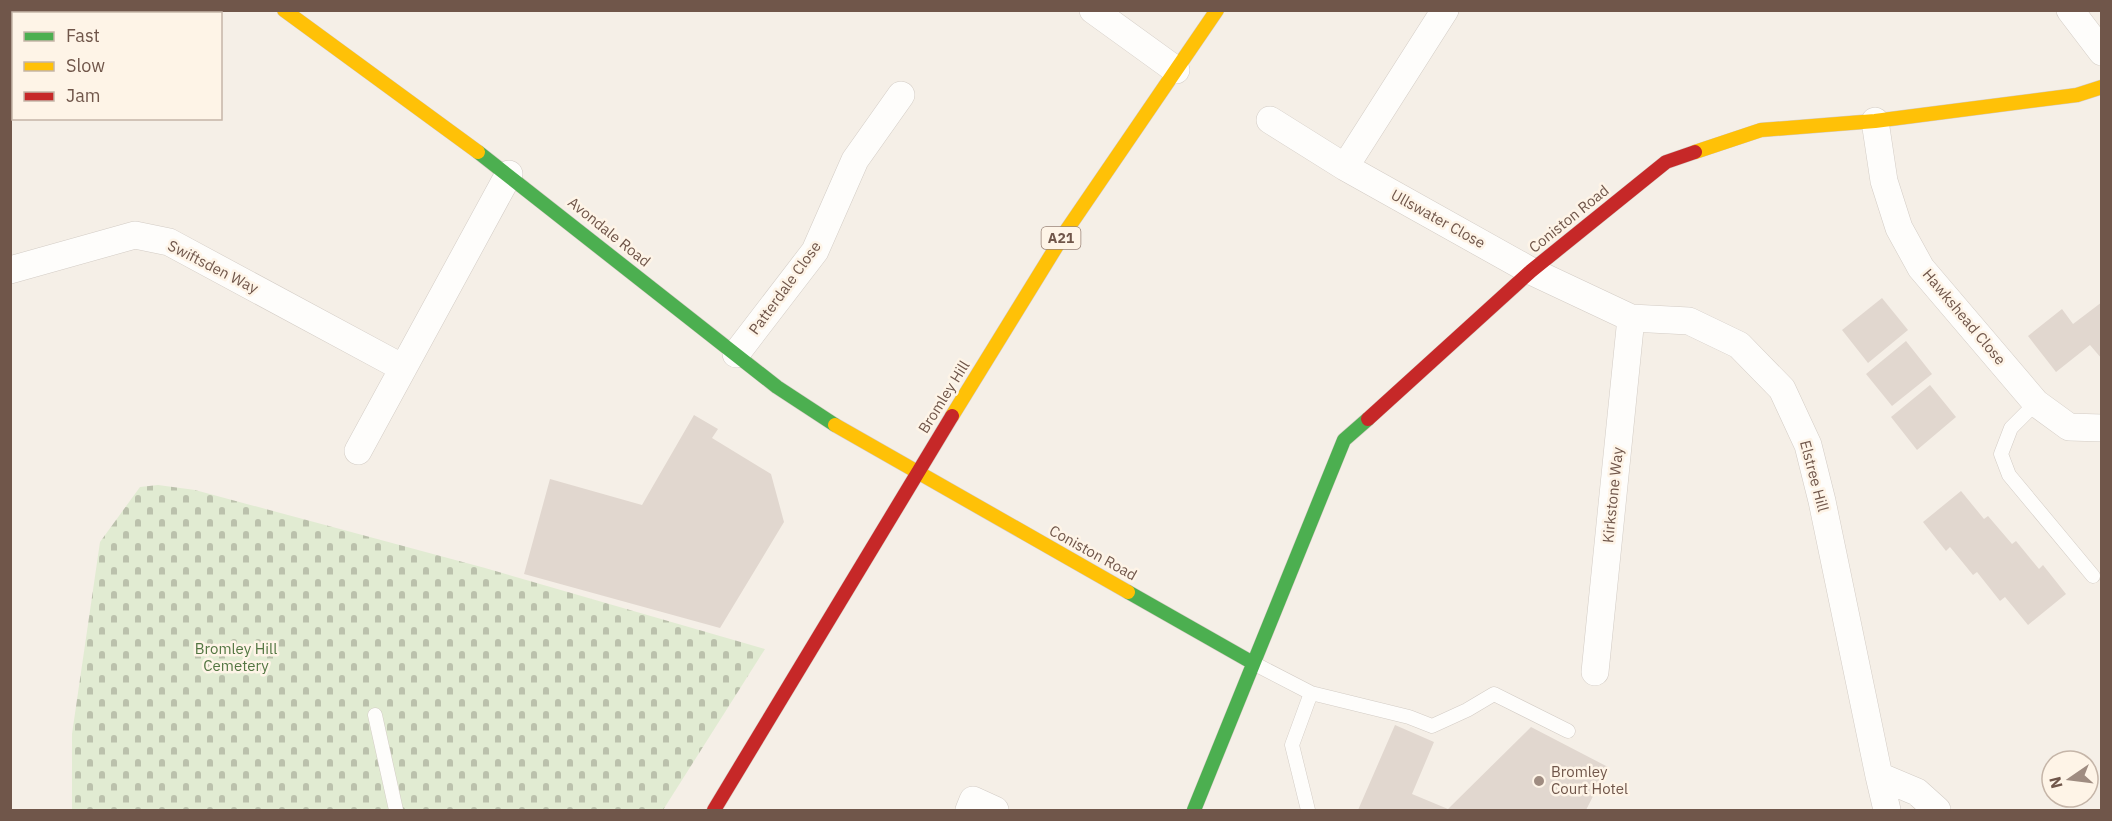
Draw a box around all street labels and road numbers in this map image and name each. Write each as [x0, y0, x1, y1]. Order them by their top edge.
street label: Coniston Road [1525, 181, 1612, 257]
street label: Ullswater Close [1388, 185, 1489, 252]
street label: Avondale Road [564, 193, 654, 271]
road number: A21 [1042, 227, 1080, 249]
street label: Swiftsden Way [165, 236, 262, 298]
street label: Patterdale Close [744, 237, 825, 338]
street label: Hawkshead Close [1919, 265, 2010, 369]
street label: Bromley Hill [914, 357, 973, 437]
street label: Elstree Hill [1796, 438, 1833, 514]
street label: Kirkstone Way [1598, 446, 1627, 544]
street label: Coniston Road [1046, 521, 1140, 584]

